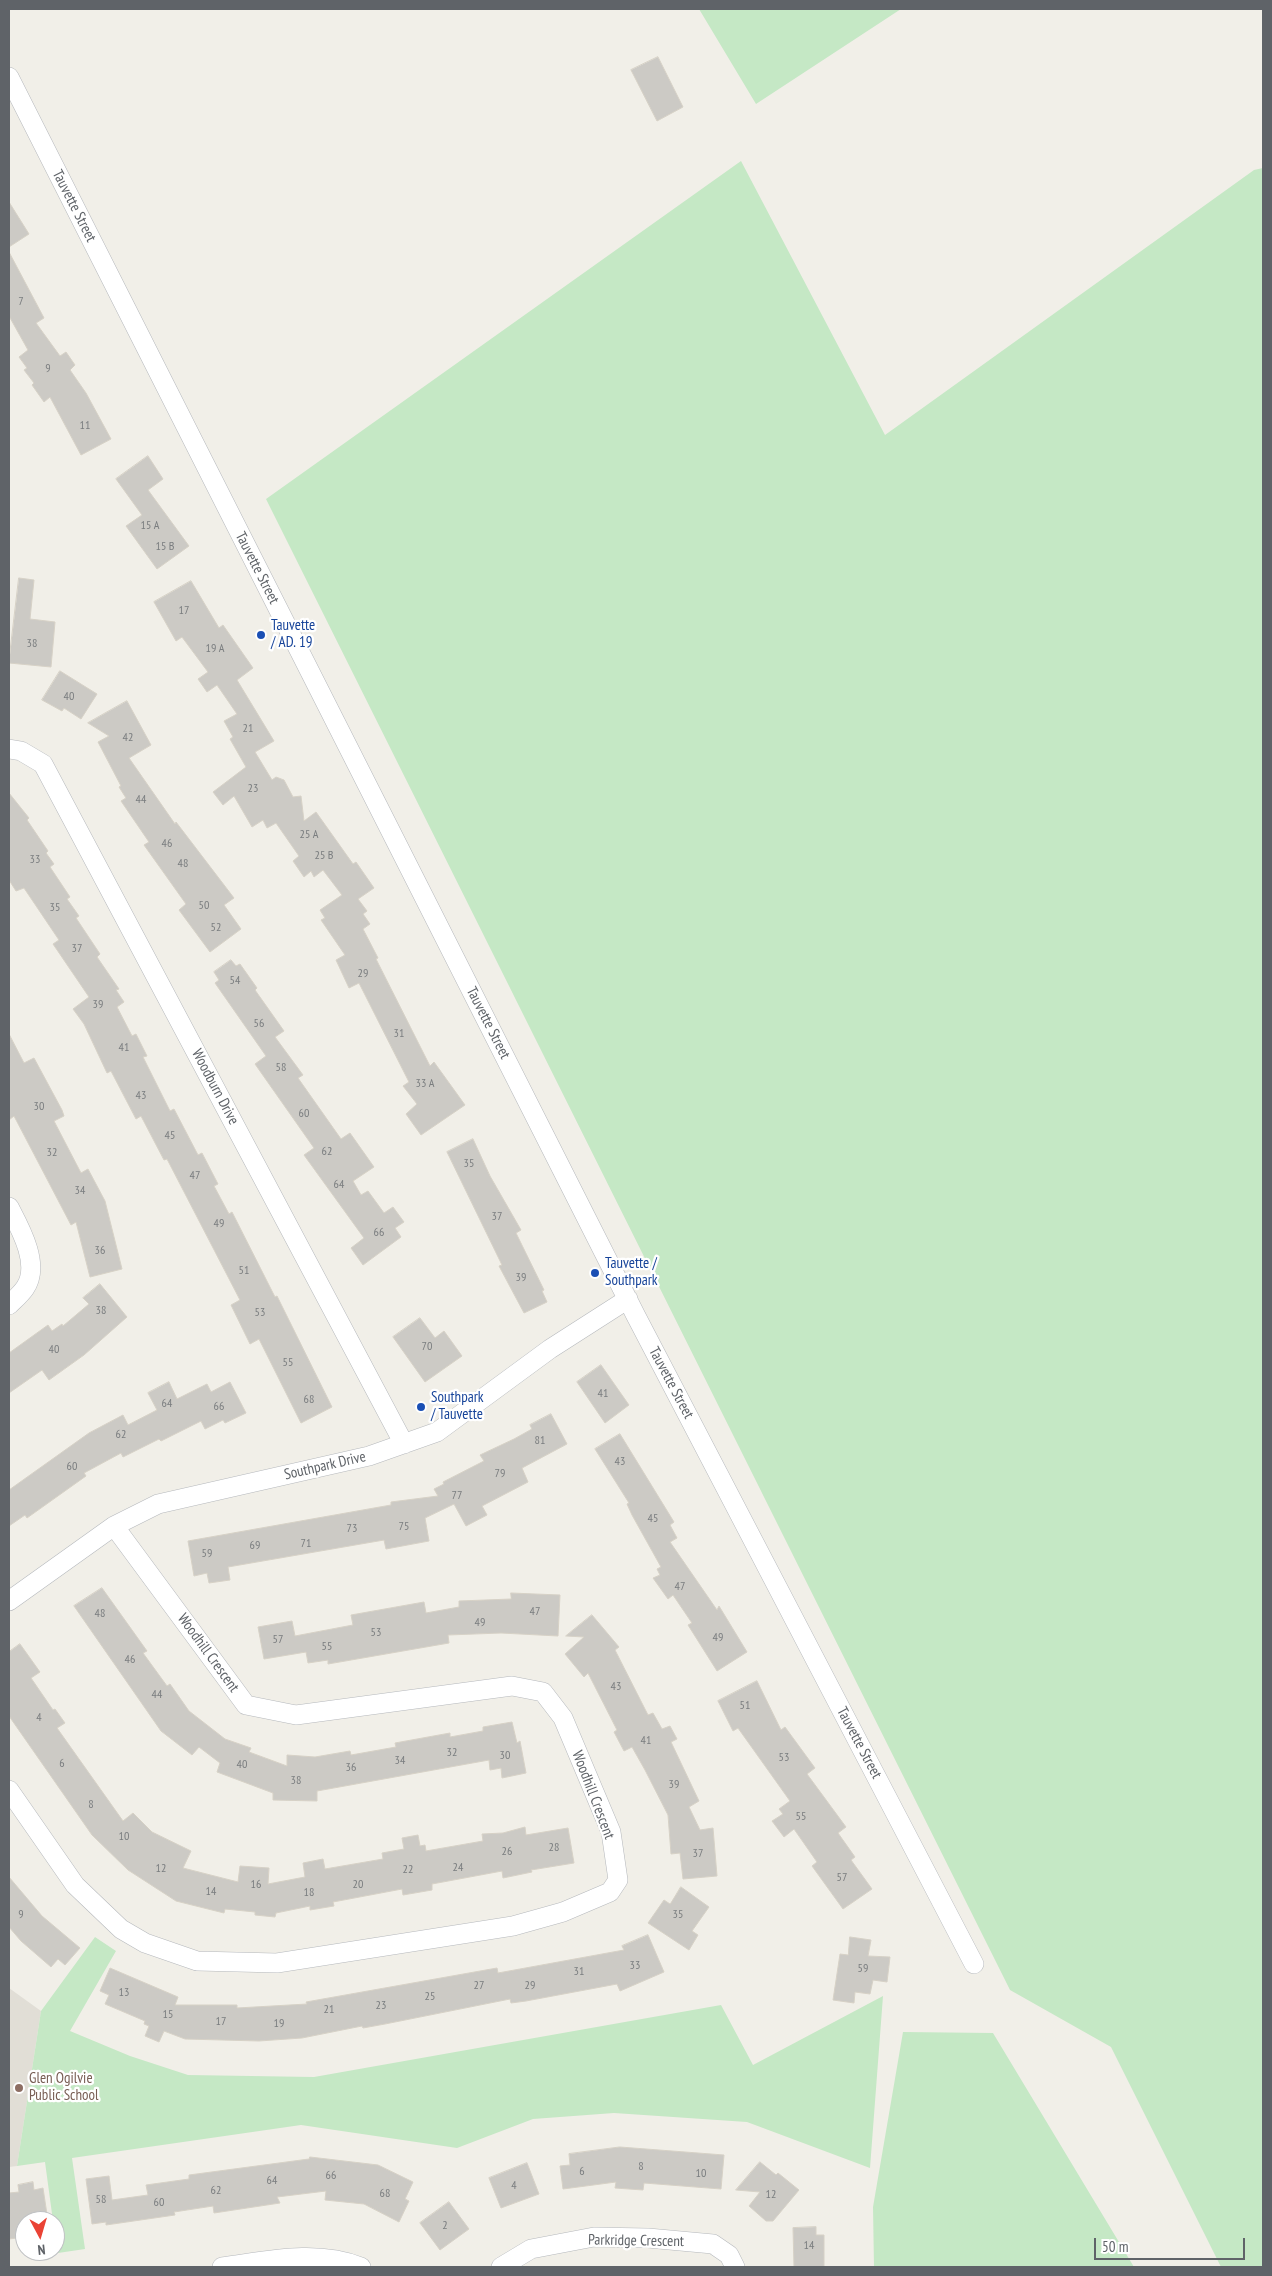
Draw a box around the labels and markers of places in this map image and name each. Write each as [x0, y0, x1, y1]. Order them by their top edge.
place label: Tauvette / AD. 19 [271, 617, 315, 652]
marker: Tauvette / AD. 19 [255, 629, 267, 641]
place label: Tauvette / Southpark [605, 1255, 658, 1290]
marker: Tauvette / Southpark [589, 1267, 601, 1279]
place label: Southpark / Tauvette [431, 1389, 484, 1424]
marker: Southpark / Tauvette [415, 1401, 427, 1413]
place label: Glen Ogilvie Public School [29, 2070, 98, 2105]
marker: Glen Ogilvie Public School [13, 2082, 25, 2094]

